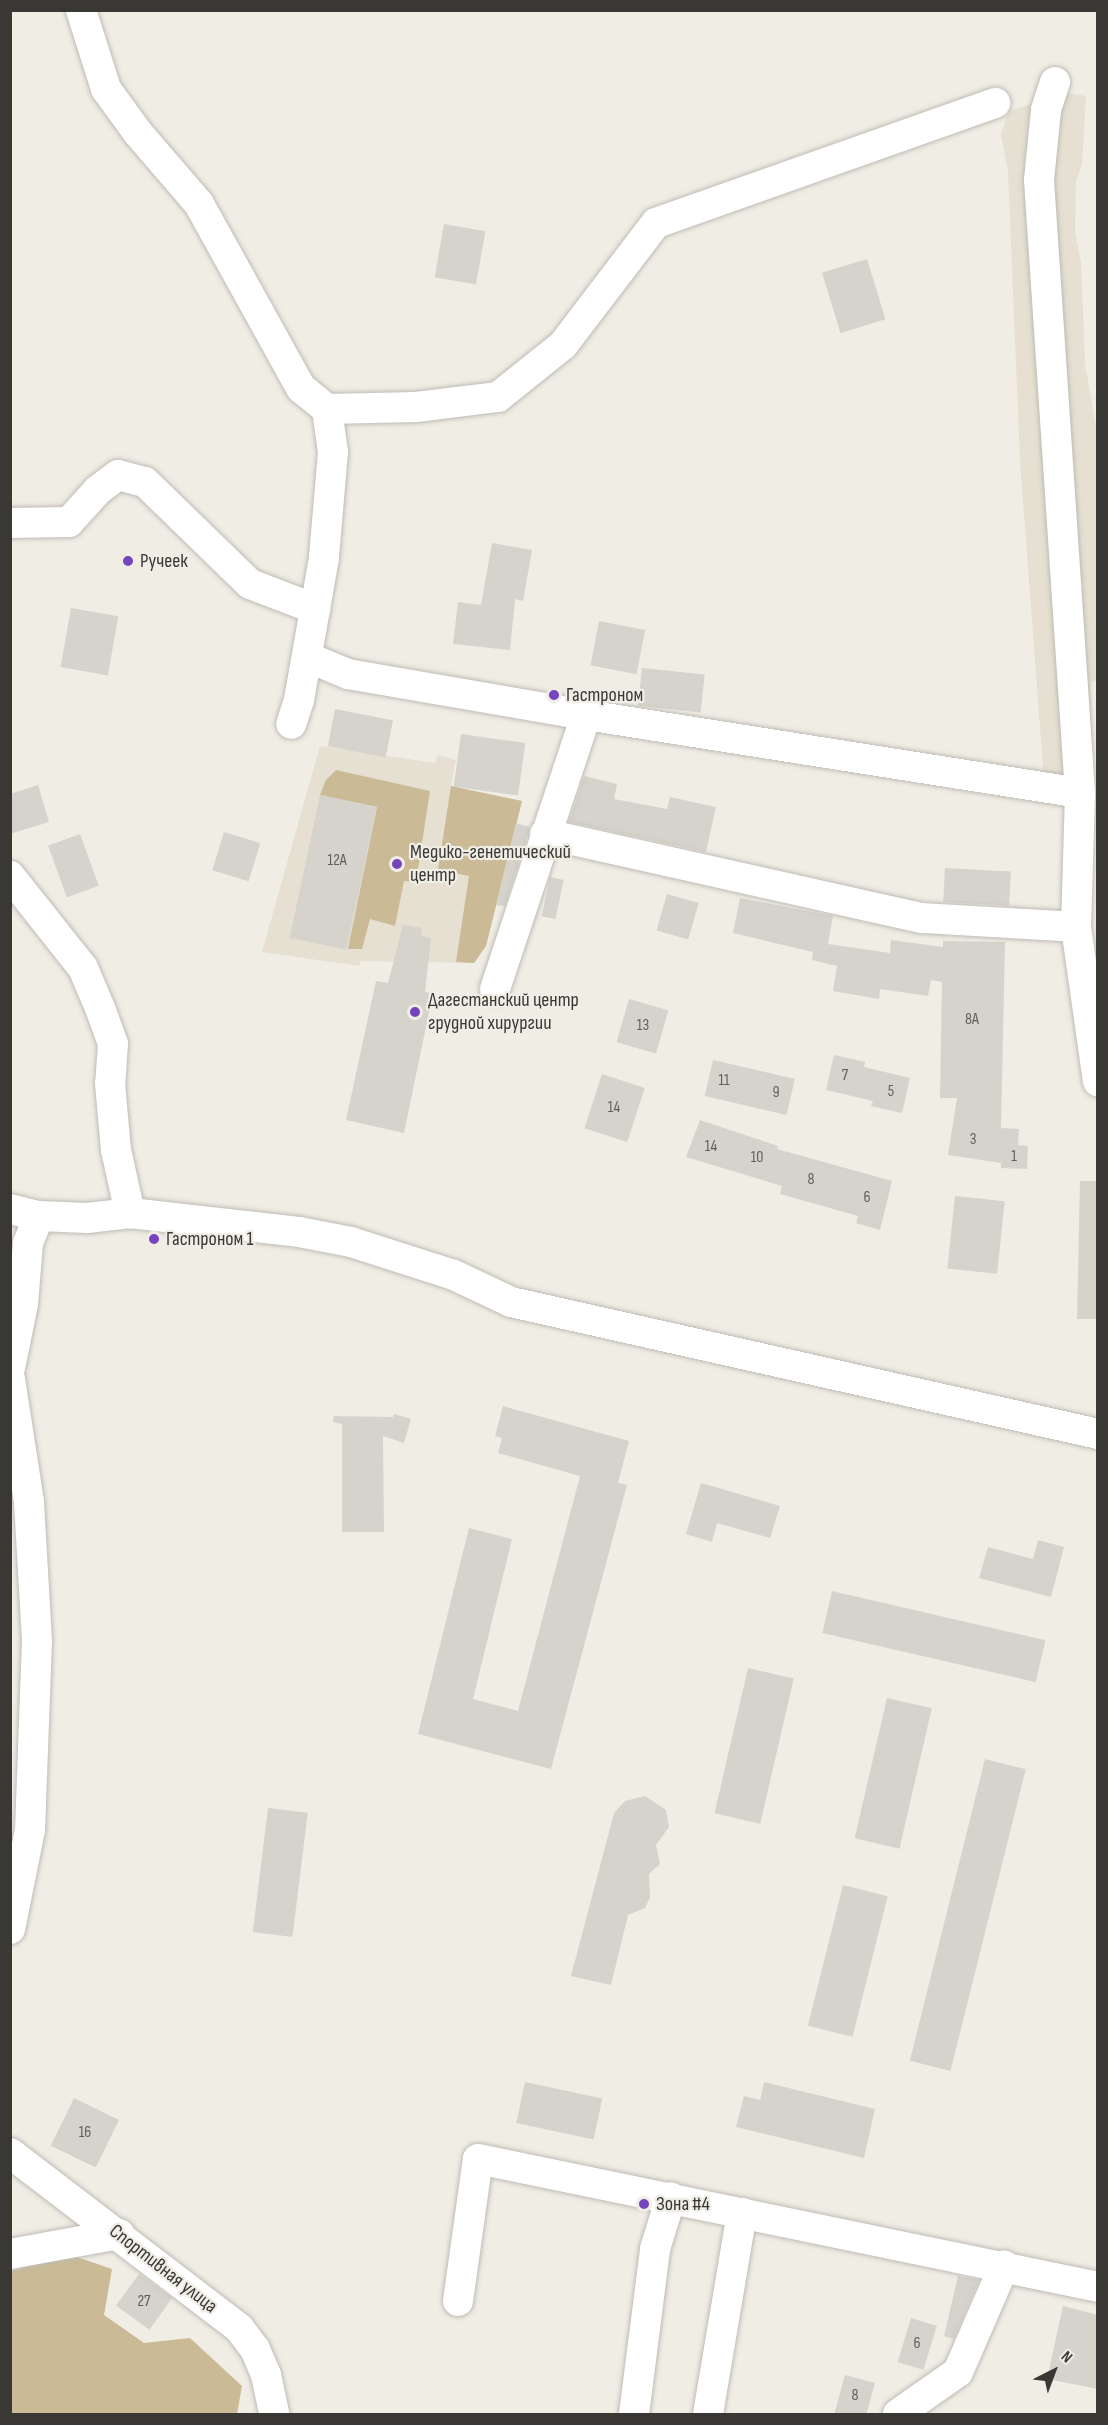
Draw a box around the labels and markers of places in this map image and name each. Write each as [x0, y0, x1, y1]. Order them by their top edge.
place label: Ручеек [140, 549, 188, 573]
marker: Ручеек [121, 554, 135, 568]
place label: Гастроном [566, 683, 643, 707]
marker: Гастроном [547, 688, 561, 702]
place label: Медико-генетический центр [410, 840, 571, 887]
marker: Медико-генетический центр [388, 855, 406, 873]
place label: Дагестанский центр грудной хирургии [428, 988, 579, 1035]
marker: Дагестанский центр грудной хирургии [406, 1003, 424, 1021]
place label: Гастроном 1 [166, 1227, 254, 1251]
marker: Гастроном 1 [147, 1232, 161, 1246]
place label: Зона #4 [656, 2192, 710, 2216]
marker: Зона #4 [637, 2197, 651, 2211]

